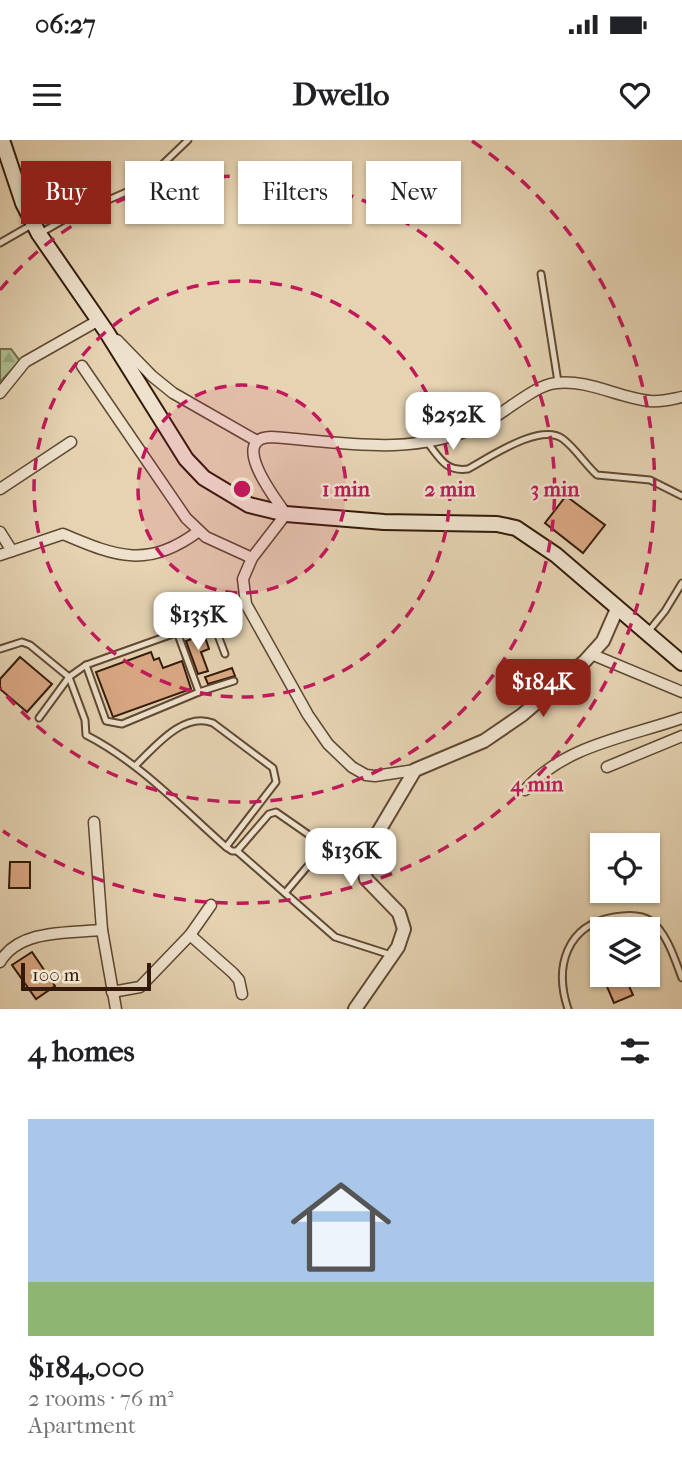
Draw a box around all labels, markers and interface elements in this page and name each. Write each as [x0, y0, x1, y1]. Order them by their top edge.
text: 06:27 [35, 9, 96, 40]
icon: menu [28, 76, 66, 114]
text: Dwello [292, 76, 390, 113]
icon: heart [616, 76, 654, 114]
chip: Buy [21, 161, 111, 224]
chip: Rent [125, 161, 224, 224]
chip: Filters [238, 161, 352, 224]
chip: New [366, 161, 461, 224]
pin: $252K [404, 392, 502, 452]
text: $252K [422, 401, 484, 428]
centre of rings [230, 477, 254, 501]
text: 1 min [322, 477, 371, 501]
text: 2 min [424, 477, 476, 501]
text: 3 min [531, 477, 580, 501]
pin: $135K [149, 592, 247, 652]
text: $135K [170, 601, 226, 628]
pin: $184K [494, 660, 592, 719]
text: $184K [512, 668, 574, 695]
text: 4 min [510, 772, 564, 797]
pin: $136K [302, 828, 400, 888]
map controls [590, 833, 660, 987]
button: locate [590, 833, 660, 903]
text: $136K [321, 837, 381, 864]
button: layers [590, 917, 660, 987]
scale bar [21, 960, 150, 992]
text: 100 m [32, 964, 80, 986]
icon: filters [616, 1032, 654, 1070]
text: 4 homes [28, 1034, 135, 1069]
icon: home [278, 1164, 404, 1290]
text: $184,000 [28, 1350, 145, 1385]
text: 2 rooms · 76 m² [28, 1385, 174, 1412]
text: Apartment [28, 1412, 136, 1439]

